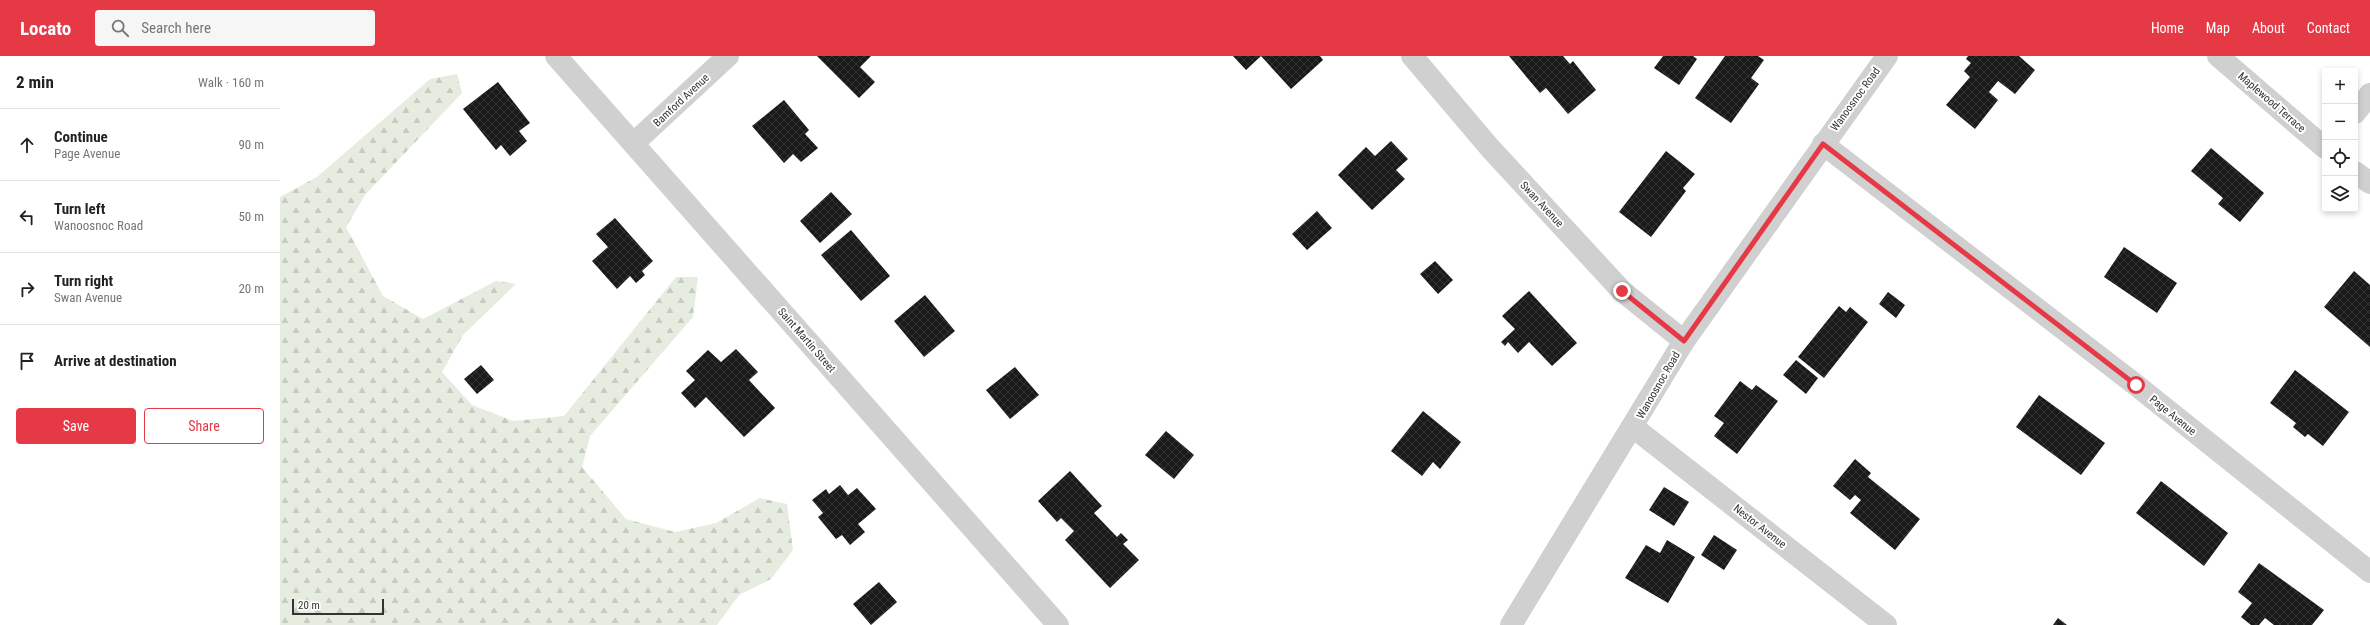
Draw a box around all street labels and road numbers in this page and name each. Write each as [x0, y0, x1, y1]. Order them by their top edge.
street label: Wanoosnoc Road [1828, 65, 1883, 134]
street label: Maplewood Terrace [2235, 70, 2308, 135]
street label: Bamford Avenue [651, 71, 712, 129]
street label: Swan Avenue [1517, 179, 1566, 230]
street label: Saint Martin Street [775, 305, 838, 375]
street label: Wanoosnoc Road [1634, 349, 1683, 421]
street label: Page Avenue [2147, 393, 2199, 438]
street label: Nestor Avenue [1731, 502, 1789, 551]

